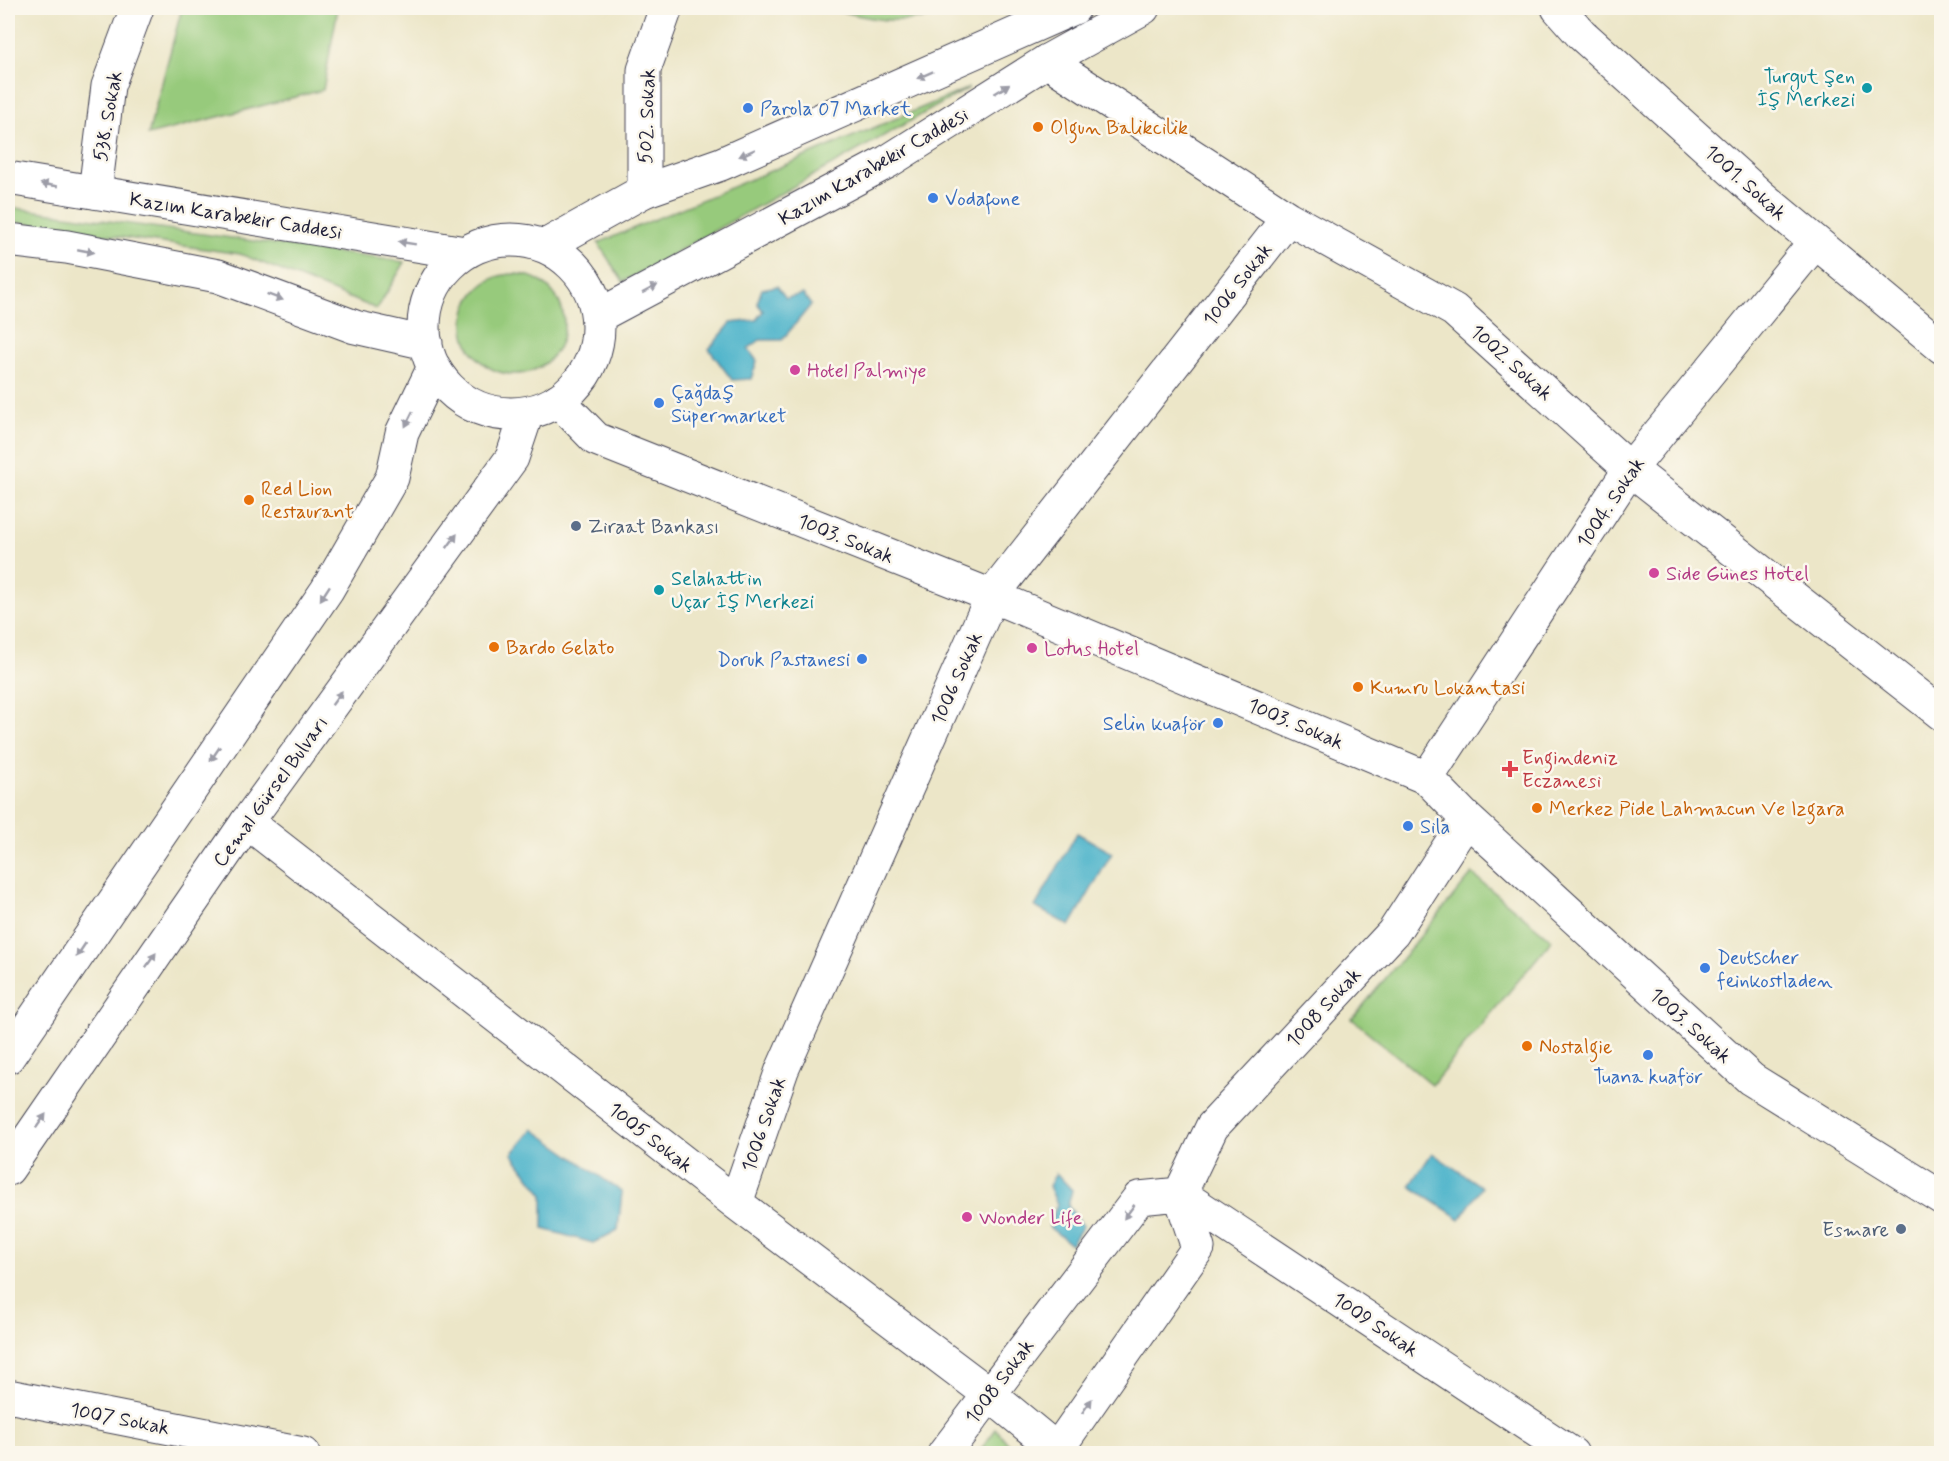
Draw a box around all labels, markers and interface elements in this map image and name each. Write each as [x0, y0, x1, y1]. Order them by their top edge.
place label: Turgut Şen İş Merkezi [1757, 64, 1855, 114]
street label: 502. Sokak [632, 68, 663, 164]
street label: 538. Sokak [87, 69, 130, 164]
one-way arrow [917, 70, 934, 79]
marker: Turgut Şen İş Merkezi [1860, 81, 1874, 95]
one-way arrow [994, 84, 1010, 95]
place label: Parola 07 Market [760, 96, 912, 123]
marker: Parola 07 Market [741, 101, 755, 115]
street label: Kazım Karabekir Caddesi [774, 102, 974, 233]
place label: Olgun Balikcilik [1050, 115, 1188, 144]
marker: Olgun Balikcilik [1031, 120, 1045, 134]
street label: 1001. Sokak [1698, 139, 1792, 227]
one-way arrow [737, 148, 755, 158]
one-way arrow [39, 180, 58, 189]
street label: Kazım Karabekir Caddesi [127, 186, 344, 247]
place label: Vodafone [945, 186, 1020, 215]
marker: Vodafone [926, 191, 940, 205]
street label: 1006 Sokak [1197, 238, 1279, 332]
one-way arrow [397, 239, 416, 248]
one-way arrow [77, 247, 96, 256]
one-way arrow [642, 284, 659, 294]
one-way arrow [266, 293, 284, 302]
street label: 1002. Sokak [1464, 319, 1558, 407]
place label: Hotel Palmiye [807, 358, 927, 385]
marker: Hotel Palmiye [788, 363, 802, 377]
place label: Çağdaş Süpermarket [671, 380, 787, 430]
marker: Çağdaş Süpermarket [652, 396, 666, 410]
one-way arrow [405, 411, 414, 428]
street label: 1004. Sokak [1571, 452, 1652, 554]
place label: Red Lion Restaurant [261, 476, 354, 526]
marker: Red Lion Restaurant [242, 493, 256, 507]
street label: 1003. Sokak [793, 508, 898, 571]
place label: Ziraat Bankası [588, 514, 719, 541]
marker: Ziraat Bankası [569, 519, 583, 533]
one-way arrow [446, 533, 458, 549]
place label: Side Günes Hotel [1666, 561, 1809, 588]
place label: Selahattin Uçar İş Merkezi [671, 566, 814, 616]
marker: Side Günes Hotel [1647, 566, 1661, 580]
marker: Selahattin Uçar İş Merkezi [652, 583, 666, 597]
one-way arrow [319, 585, 330, 602]
street label: 1006 Sokak [925, 628, 990, 729]
place label: Bardo Gelato [506, 635, 614, 662]
place label: Lotus Hotel [1044, 636, 1139, 663]
marker: Bardo Gelato [487, 640, 501, 654]
marker: Lotus Hotel [1025, 641, 1039, 655]
place label: Doruk Pastanesi [717, 647, 850, 674]
marker: Doruk Pastanesi [855, 652, 869, 666]
place label: Kumru Lokantasi [1370, 675, 1525, 702]
marker: Kumru Lokantasi [1351, 680, 1365, 694]
one-way arrow [331, 691, 343, 707]
street label: 1003. Sokak [1243, 692, 1348, 757]
street label: Cemal Gürsel Bulvarı [207, 711, 335, 873]
place label: Selin kuaför [1103, 711, 1206, 738]
marker: Selin kuaför [1211, 716, 1225, 730]
place label: Engindeniz Eczanesi [1522, 745, 1618, 795]
one-way arrow [209, 746, 221, 762]
marker: Engindeniz Eczanesi [1503, 762, 1517, 776]
place label: Merkez Pide Lahmacun Ve Izgara [1549, 796, 1845, 825]
marker: Merkez Pide Lahmacun Ve Izgara [1530, 801, 1544, 815]
place label: Sila [1420, 814, 1450, 841]
marker: Sila [1401, 819, 1415, 833]
one-way arrow [75, 941, 87, 957]
place label: Deutscher feinkostladen [1717, 945, 1833, 995]
one-way arrow [145, 952, 156, 968]
marker: Deutscher feinkostladen [1698, 961, 1712, 975]
street label: 1008 Sokak [1280, 962, 1368, 1054]
street label: 1003. Sokak [1643, 982, 1737, 1070]
place label: Nostalgie [1539, 1034, 1612, 1063]
marker: Nostalgie [1520, 1039, 1534, 1053]
marker: Tuana kuaför [1641, 1048, 1655, 1062]
place label: Tuana kuaför [1593, 1064, 1703, 1091]
street label: 1006 Sokak [736, 1073, 793, 1176]
street label: 1005 Sokak [602, 1097, 698, 1180]
one-way arrow [35, 1113, 47, 1129]
one-way arrow [1123, 1204, 1135, 1219]
place label: Wonder Life [979, 1205, 1083, 1232]
marker: Wonder Life [960, 1210, 974, 1224]
place label: Esmare [1822, 1217, 1889, 1244]
marker: Esmare [1894, 1222, 1908, 1236]
street label: 1009 Sokak [1327, 1287, 1423, 1364]
street label: 1008 Sokak [959, 1334, 1041, 1430]
street label: 1007 Sokak [68, 1397, 172, 1442]
one-way arrow [1081, 1398, 1093, 1414]

